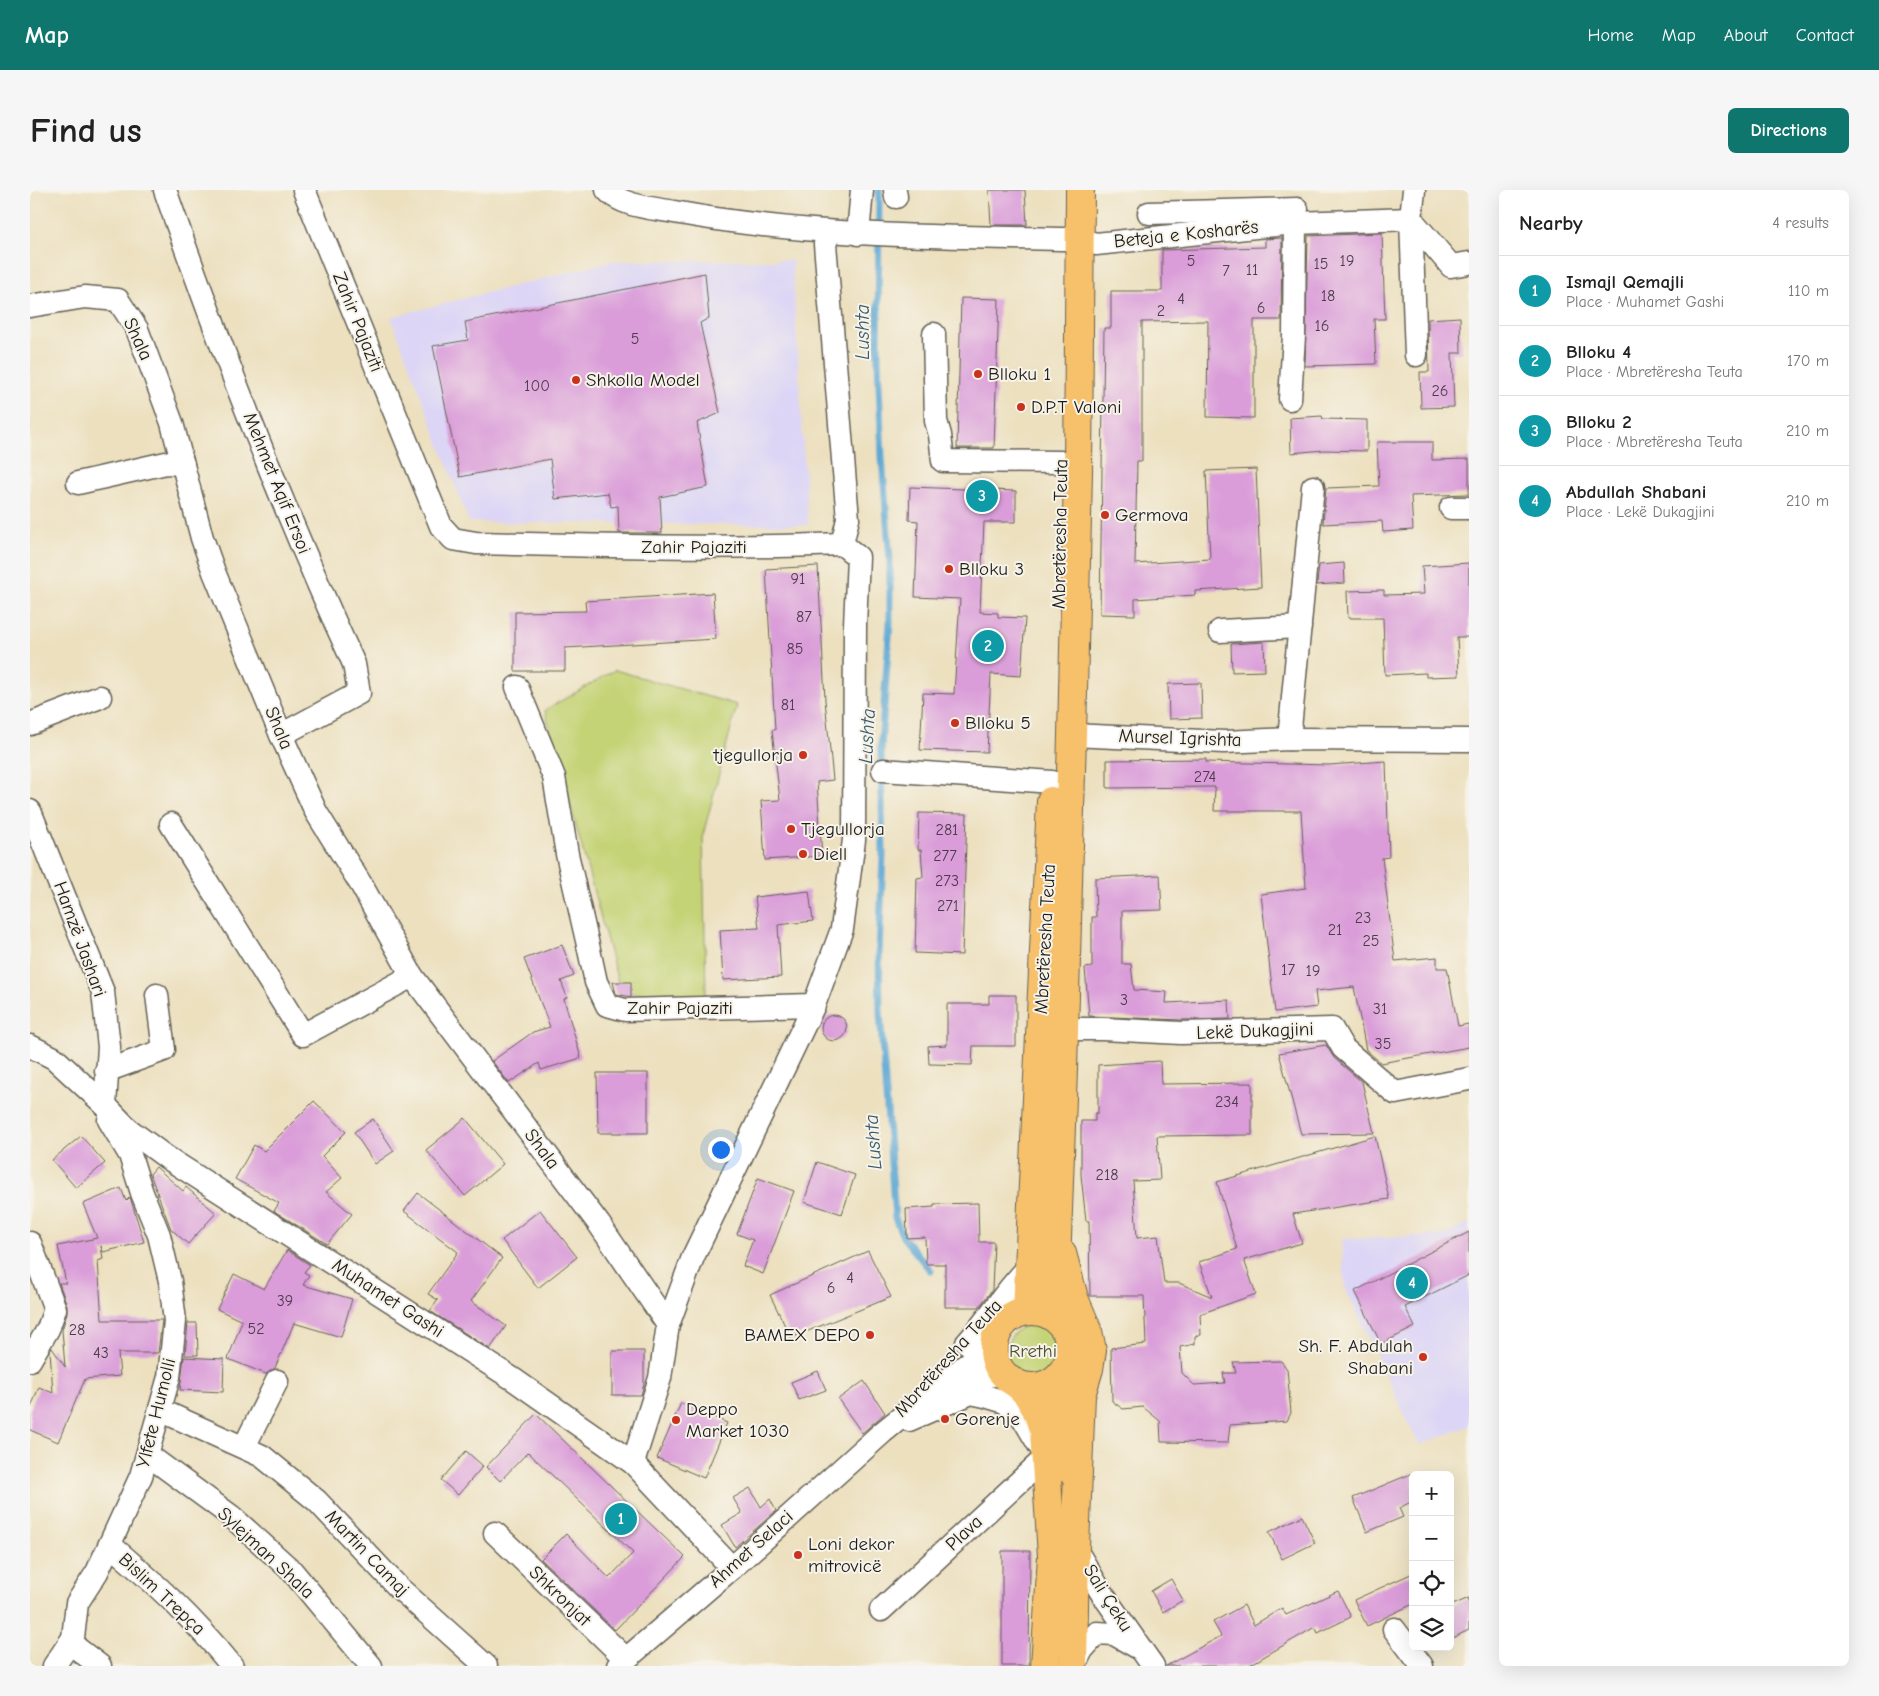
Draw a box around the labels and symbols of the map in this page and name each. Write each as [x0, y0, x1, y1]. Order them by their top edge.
street label: Beteja e Kosharës [1113, 215, 1259, 253]
house number: 5 [1187, 252, 1195, 270]
house number: 19 [1340, 252, 1354, 270]
house number: 15 [1313, 255, 1329, 273]
house number: 11 [1246, 261, 1258, 279]
house number: 7 [1222, 262, 1230, 280]
street label: Zahir Pajaziti [328, 269, 388, 375]
house number: 18 [1321, 287, 1335, 305]
house number: 4 [1177, 290, 1185, 308]
house number: 6 [1257, 299, 1265, 317]
house number: 2 [1157, 302, 1165, 320]
water label: Lushta [851, 304, 874, 360]
street label: Shala [119, 314, 157, 364]
house number: 16 [1314, 317, 1330, 335]
house number: 5 [631, 330, 639, 348]
place label: Blloku 1 [988, 363, 1051, 385]
marker: Blloku 1 [972, 368, 984, 380]
place label: Shkolla Model [586, 369, 700, 391]
marker: Shkolla Model [570, 374, 582, 386]
house number: 100 [524, 377, 550, 395]
house number: 26 [1431, 382, 1449, 400]
place label: D.P.T Valoni [1031, 396, 1122, 418]
marker: D.P.T Valoni [1015, 401, 1027, 413]
street label: Mehmet Aqif Ersoi [239, 409, 315, 557]
street label: Mbretëresha Teuta [1048, 459, 1072, 609]
pin: 3 [966, 477, 998, 515]
place label: Germova [1115, 504, 1189, 526]
marker: Germova [1099, 509, 1111, 521]
street label: Zahir Pajaziti [641, 536, 747, 558]
place label: Blloku 3 [959, 558, 1024, 580]
marker: Blloku 3 [943, 563, 955, 575]
house number: 91 [791, 570, 805, 588]
house number: 87 [796, 608, 812, 626]
pin: 2 [972, 627, 1004, 665]
house number: 85 [787, 640, 803, 658]
house number: 81 [781, 696, 795, 714]
street label: Shala [260, 703, 298, 753]
water label: Lushta [854, 708, 880, 764]
place label: Blloku 5 [965, 712, 1031, 734]
marker: Blloku 5 [949, 717, 961, 729]
street label: Mursel Igrishta [1118, 725, 1242, 751]
place label: tjegullorja [713, 744, 793, 766]
marker: tjegullorja [797, 749, 809, 761]
house number: 274 [1194, 768, 1216, 786]
place label: Tjegullorja [801, 818, 885, 840]
house number: 281 [936, 821, 958, 839]
marker: Tjegullorja [785, 823, 797, 835]
place label: Diell [813, 843, 847, 865]
house number: 277 [933, 847, 957, 865]
marker: Diell [797, 848, 809, 860]
street label: Mbretëresha Teuta [1030, 863, 1060, 1015]
house number: 273 [935, 872, 959, 890]
street label: Hamzë Jashari [49, 878, 111, 1000]
house number: 271 [937, 897, 959, 915]
house number: 23 [1355, 909, 1371, 927]
house number: 21 [1328, 921, 1342, 939]
house number: 25 [1362, 932, 1380, 950]
house number: 17 [1281, 961, 1295, 979]
house number: 19 [1306, 962, 1320, 980]
house number: 3 [1120, 991, 1128, 1009]
street label: Zahir Pajaziti [627, 997, 733, 1019]
house number: 31 [1373, 1000, 1387, 1018]
street label: Lekë Dukagjini [1196, 1018, 1314, 1044]
house number: 35 [1375, 1035, 1391, 1053]
house number: 234 [1215, 1093, 1239, 1111]
water label: Lushta [860, 1114, 886, 1170]
street label: Shala [520, 1125, 564, 1173]
your location [708, 1137, 734, 1163]
house number: 218 [1096, 1166, 1118, 1184]
street label: Muhamet Gashi [328, 1254, 448, 1342]
pin: 4 [1396, 1264, 1428, 1302]
house number: 4 [846, 1269, 854, 1287]
house number: 6 [827, 1279, 835, 1297]
house number: 39 [277, 1292, 293, 1310]
street label: Mbretëresha Teuta [889, 1295, 1007, 1421]
house number: 52 [247, 1320, 265, 1338]
house number: 28 [69, 1321, 85, 1339]
place label: BAMEX DEPO [744, 1324, 860, 1346]
marker: BAMEX DEPO [864, 1329, 876, 1341]
place label: Sh. F. Abdulah Shabani [1299, 1335, 1413, 1379]
park label: Rrethi [1009, 1340, 1057, 1362]
house number: 43 [93, 1344, 109, 1362]
marker: Sh. F. Abdulah Shabani [1417, 1351, 1429, 1363]
street label: Ylfete Humolli [132, 1356, 180, 1470]
place label: Deppo Market 1030 [686, 1398, 790, 1442]
place label: Gorenje [955, 1408, 1020, 1430]
marker: Gorenje [939, 1413, 951, 1425]
marker: Deppo Market 1030 [670, 1414, 682, 1426]
pin: 1 [605, 1500, 637, 1538]
street label: Sylejman Shala [213, 1503, 319, 1603]
street label: Martin Camaj [320, 1505, 414, 1601]
street label: Ahmet Selaci [704, 1505, 798, 1593]
street label: Plava [941, 1511, 987, 1555]
place label: Loni dekor mitrovicë [808, 1533, 895, 1577]
street label: Bislim Trepça [114, 1548, 210, 1640]
marker: Loni dekor mitrovicë [792, 1549, 804, 1561]
street label: Sali Çeku [1079, 1560, 1137, 1636]
street label: Shkronjat [525, 1561, 596, 1631]

